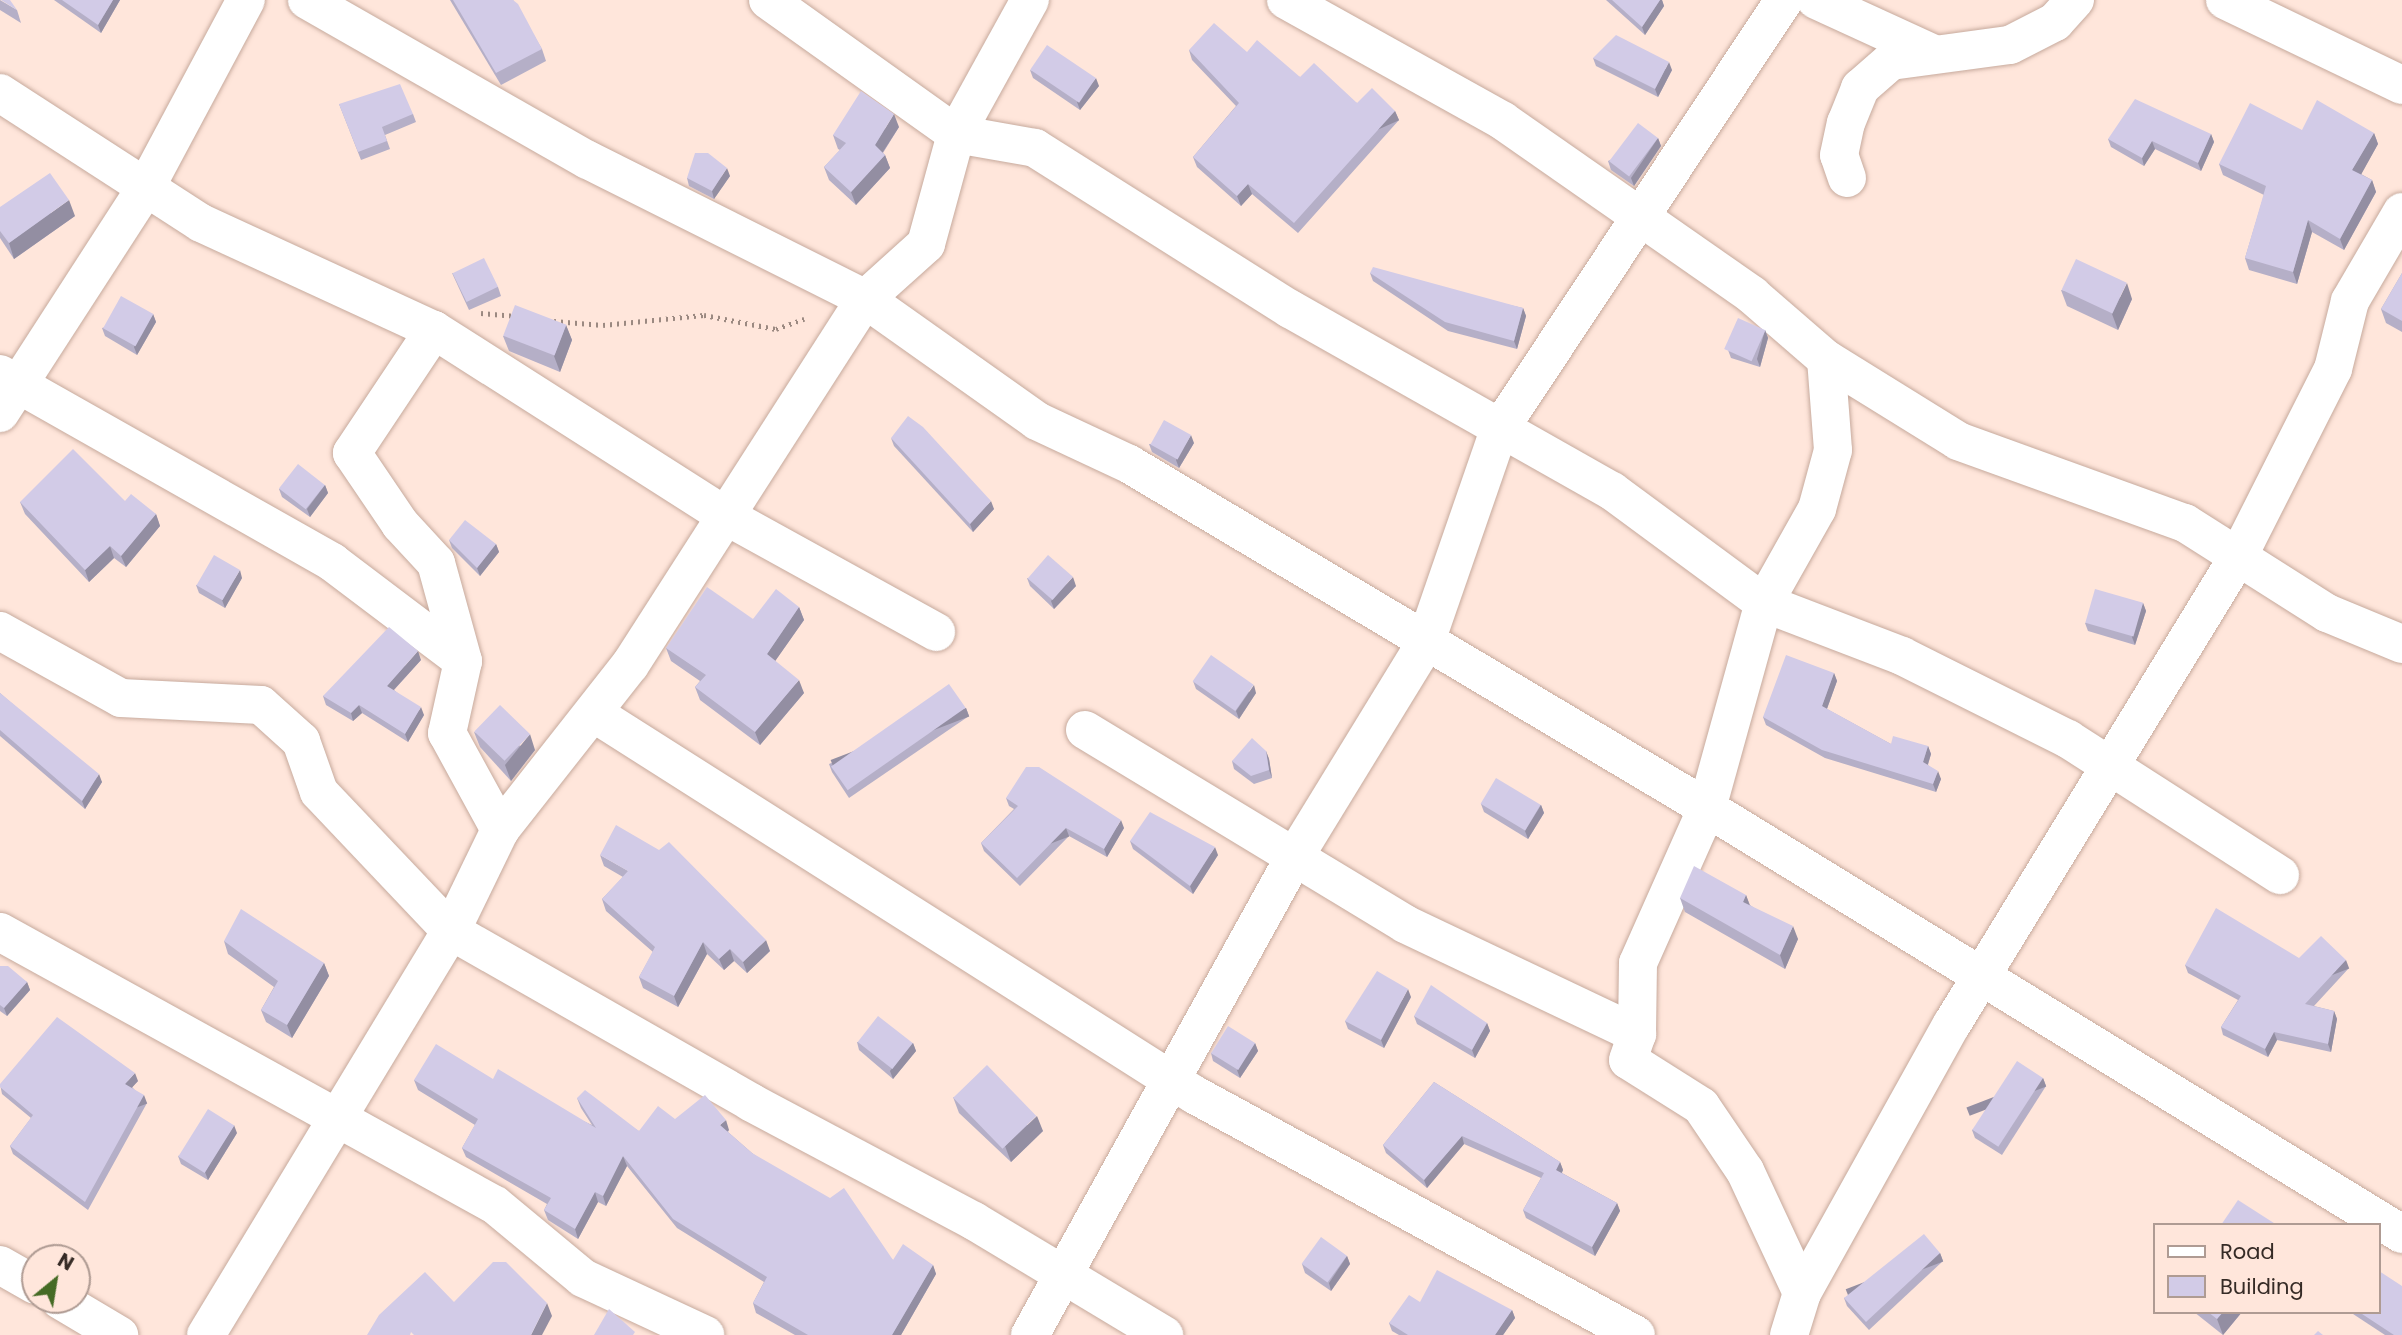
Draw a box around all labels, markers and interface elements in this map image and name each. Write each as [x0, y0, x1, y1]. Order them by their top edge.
legend [2154, 1223, 2381, 1314]
text: Road [2220, 1237, 2275, 1266]
north arrow [21, 1244, 91, 1314]
text: N [53, 1247, 79, 1277]
text: Building [2220, 1272, 2304, 1301]

